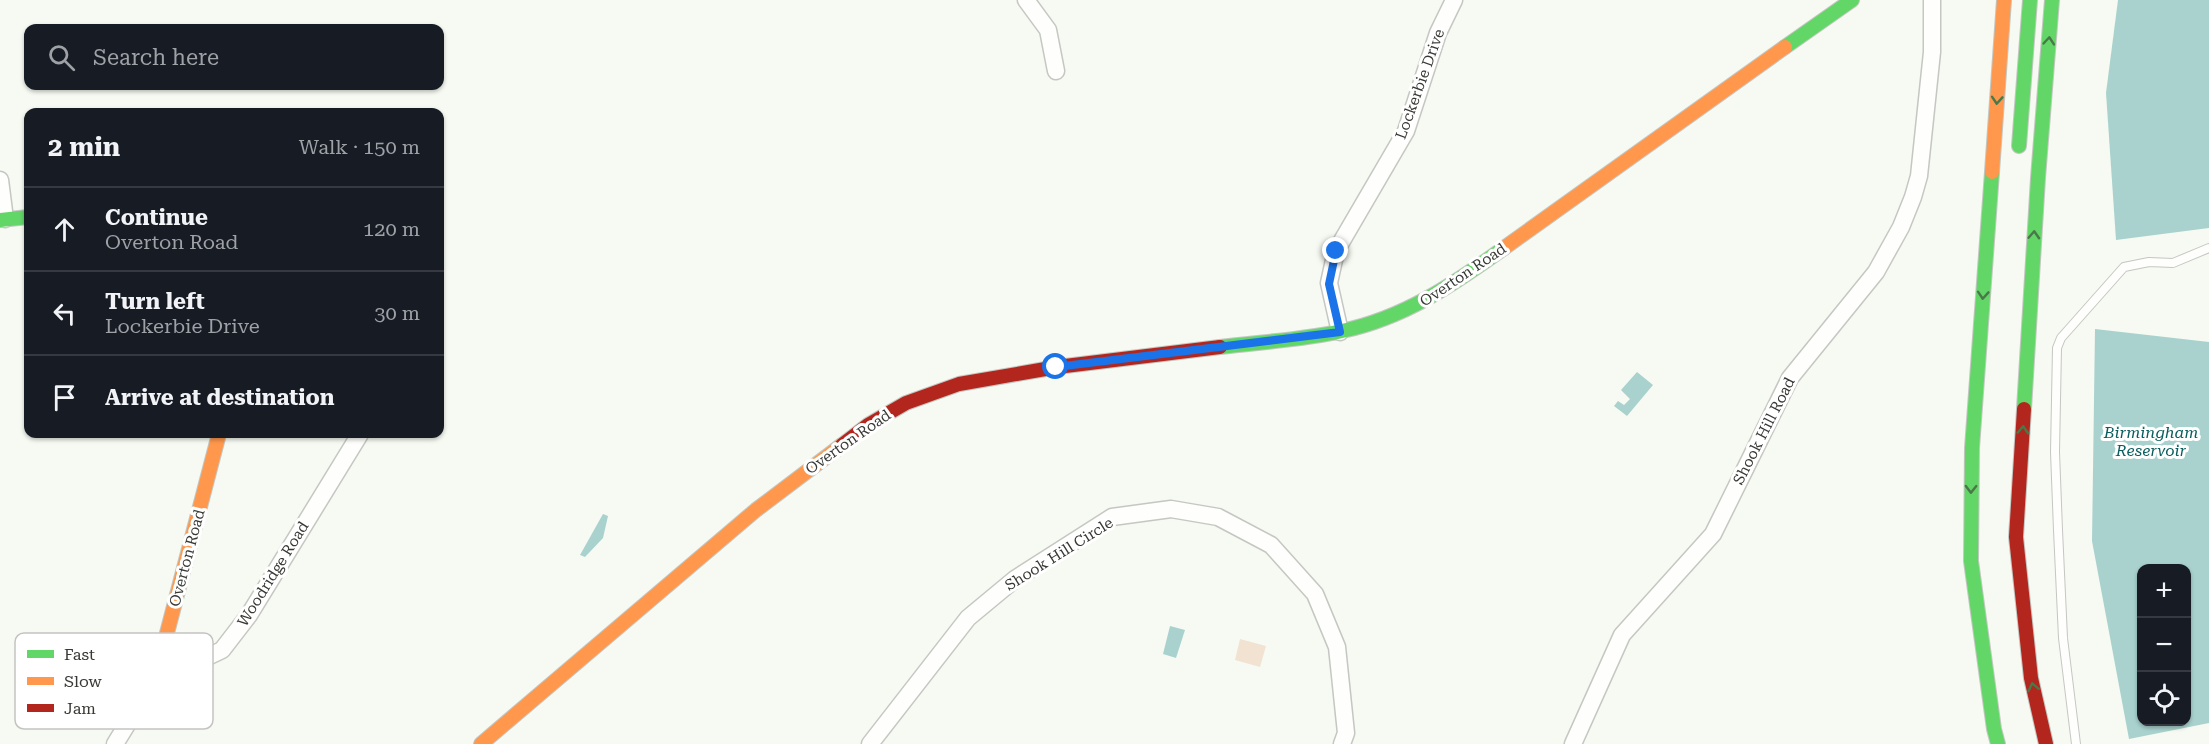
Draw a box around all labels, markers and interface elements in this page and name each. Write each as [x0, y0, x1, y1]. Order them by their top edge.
search box [24, 24, 444, 90]
street label: Lockerbie Drive [1392, 26, 1448, 142]
one-way arrow [2042, 36, 2055, 46]
icon: search [45, 41, 78, 74]
text: Search here [93, 45, 219, 70]
one-way arrow [1991, 96, 2004, 105]
text: 2 min [48, 132, 120, 162]
text: Walk · 150 m [299, 135, 420, 159]
text: Continue [105, 205, 208, 230]
icon: ahead [48, 213, 81, 246]
text: 120 m [363, 217, 420, 241]
text: Overton Road [105, 230, 238, 254]
one-way arrow [2028, 231, 2041, 240]
route end [1322, 237, 1348, 263]
street label: Overton Road [1417, 239, 1510, 310]
text: Turn left [105, 289, 205, 314]
one-way arrow [1977, 290, 1990, 299]
icon: left [48, 297, 81, 330]
text: 30 m [374, 301, 420, 325]
text: Lockerbie Drive [105, 314, 260, 338]
route start [1042, 353, 1068, 379]
street label: Shook Hill Road [1729, 374, 1799, 488]
icon: arrive [48, 381, 81, 414]
text: Arrive at destination [105, 385, 334, 410]
street label: Overton Road [802, 406, 894, 478]
water label: Birmingham Reservoir [2103, 423, 2198, 460]
one-way arrow [2016, 426, 2029, 435]
one-way arrow [1965, 485, 1978, 494]
street label: Overton Road [165, 507, 209, 609]
street label: Shook Hill Circle [1002, 513, 1116, 595]
street label: Woodridge Road [234, 518, 313, 630]
map controls [2137, 564, 2191, 726]
button: + [2137, 564, 2191, 618]
button: − [2137, 618, 2191, 672]
legend [15, 633, 213, 729]
text: Fast [64, 645, 95, 664]
text: Slow [64, 672, 102, 691]
button: locate [2137, 672, 2191, 726]
one-way arrow [2027, 682, 2040, 692]
text: Jam [64, 699, 96, 718]

